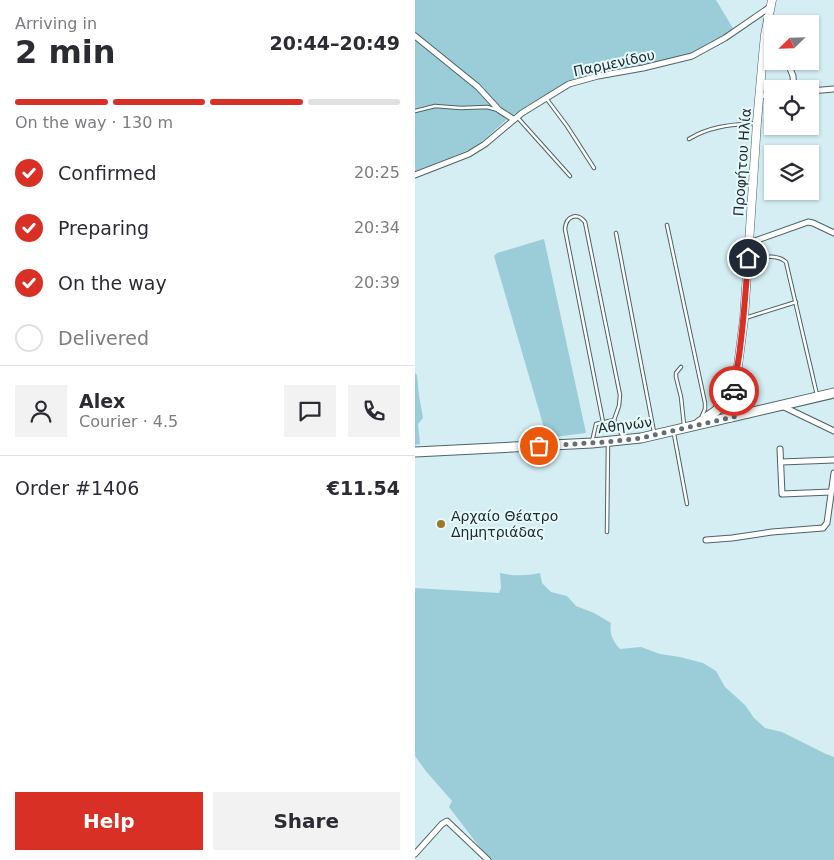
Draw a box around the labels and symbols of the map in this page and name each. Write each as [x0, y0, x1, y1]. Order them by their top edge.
north arrow [764, 15, 819, 70]
street label: Παρμενίδου [572, 47, 656, 79]
street label: Προφήτου Ηλία [730, 107, 754, 217]
pin [727, 237, 769, 279]
courier [709, 366, 759, 416]
street label: Αθηνών [597, 414, 653, 436]
pin [518, 425, 560, 467]
place label: Αρχαίο Θέατρο Δημητριάδας [451, 508, 558, 540]
marker: Αρχαίο Θέατρο Δημητριάδας [435, 518, 447, 530]

